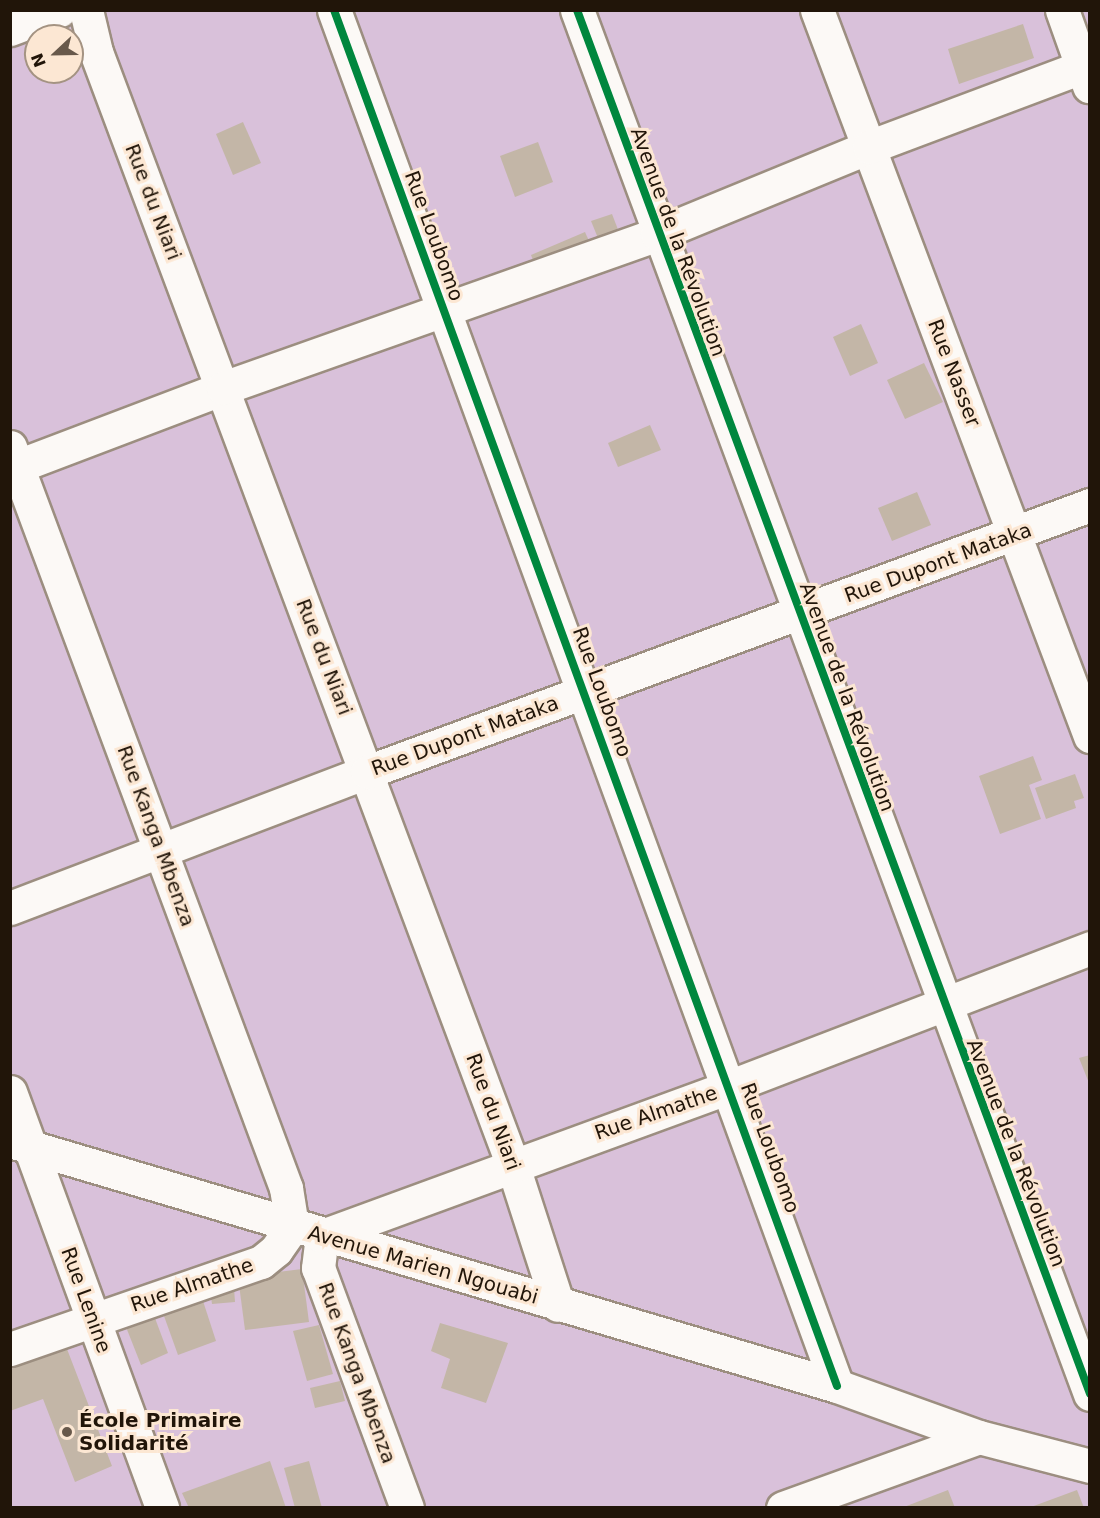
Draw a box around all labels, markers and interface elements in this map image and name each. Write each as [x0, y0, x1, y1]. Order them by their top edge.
north arrow [24, 24, 84, 84]
text: N [27, 50, 50, 70]
street label: Avenue de la Révolution [625, 124, 731, 360]
street label: Rue du Niari [120, 140, 186, 264]
street label: Rue Loubomo [399, 168, 469, 304]
street label: Rue Nasser [923, 316, 985, 430]
street label: Rue Dupont Mataka [841, 518, 1035, 608]
street label: Avenue de la Révolution [794, 579, 900, 815]
street label: Rue du Niari [291, 595, 357, 719]
street label: Rue Loubomo [567, 624, 637, 760]
street label: Rue Dupont Mataka [368, 691, 562, 781]
street label: Rue Kanga Mbenza [112, 742, 200, 930]
street label: Avenue de la Révolution [961, 1036, 1071, 1270]
street label: Rue du Niari [461, 1050, 525, 1174]
street label: Rue Loubomo [735, 1080, 805, 1216]
street label: Rue Almathe [592, 1081, 720, 1145]
street label: Avenue Marien Ngouabi [305, 1221, 541, 1309]
street label: Rue Lenine [56, 1244, 116, 1356]
street label: Rue Almathe [128, 1253, 256, 1317]
street label: Rue Kanga Mbenza [313, 1279, 401, 1467]
place label: École Primaire Solidarité [79, 1408, 242, 1455]
marker: École Primaire Solidarité [60, 1425, 74, 1439]

